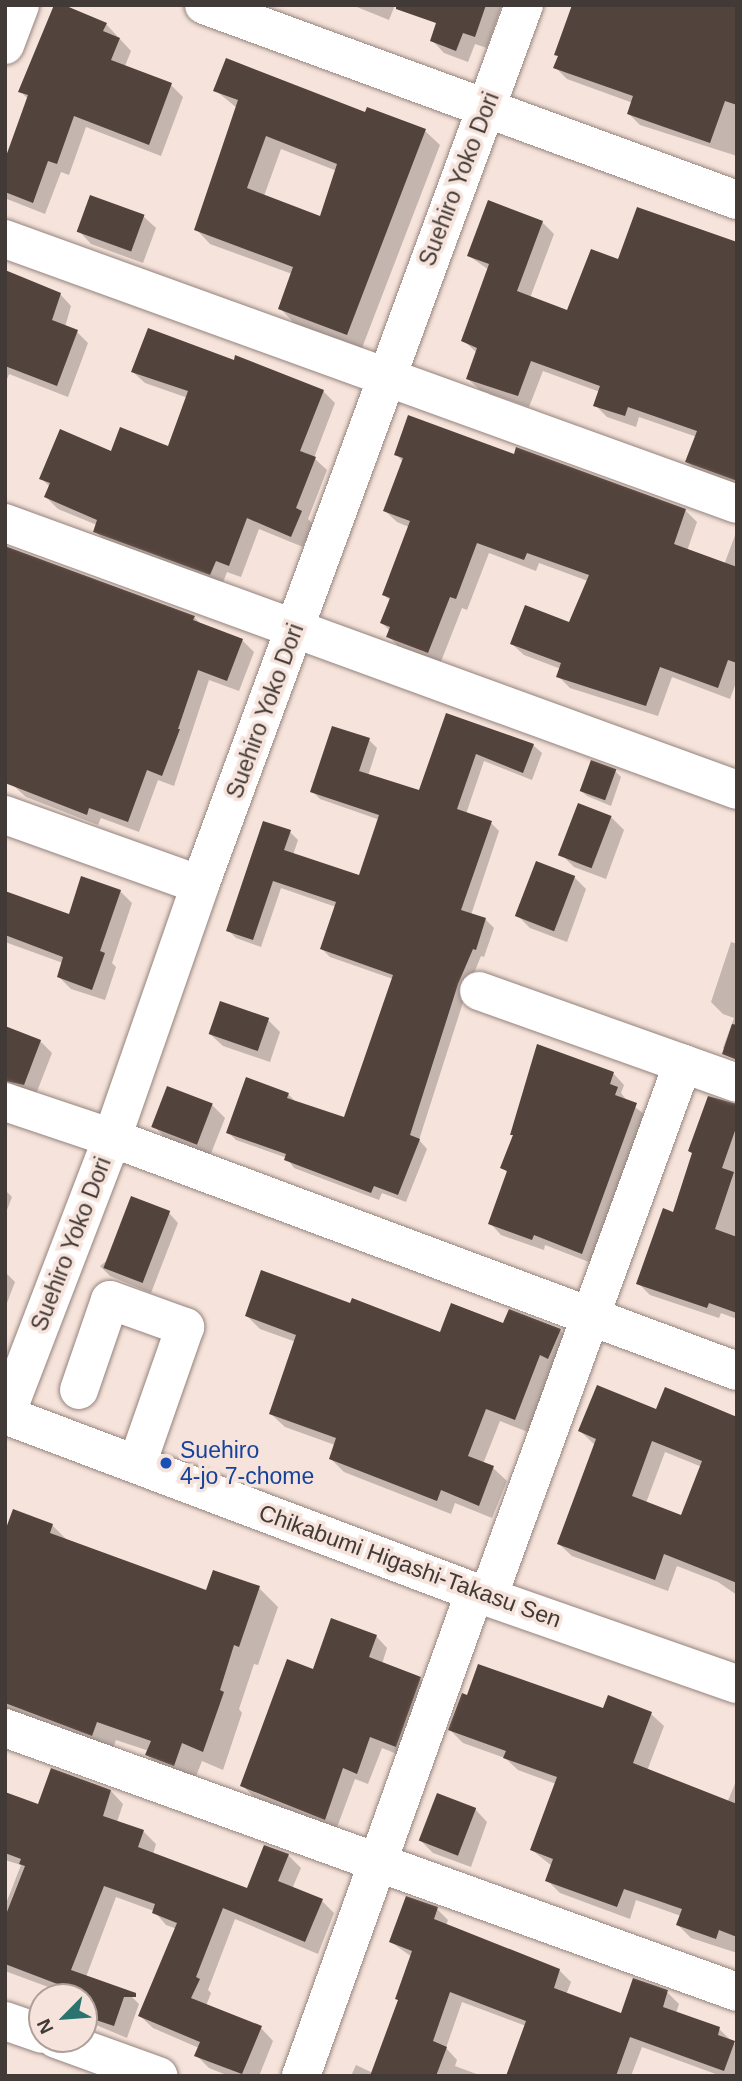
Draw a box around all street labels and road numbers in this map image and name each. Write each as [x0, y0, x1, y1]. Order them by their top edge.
street label: Suehiro Yoko Dori [413, 88, 505, 270]
street label: Suehiro Yoko Dori [220, 620, 310, 802]
street label: Suehiro Yoko Dori [25, 1153, 117, 1335]
street label: Chikabumi Higashi-Takasu Sen [255, 1498, 565, 1634]

